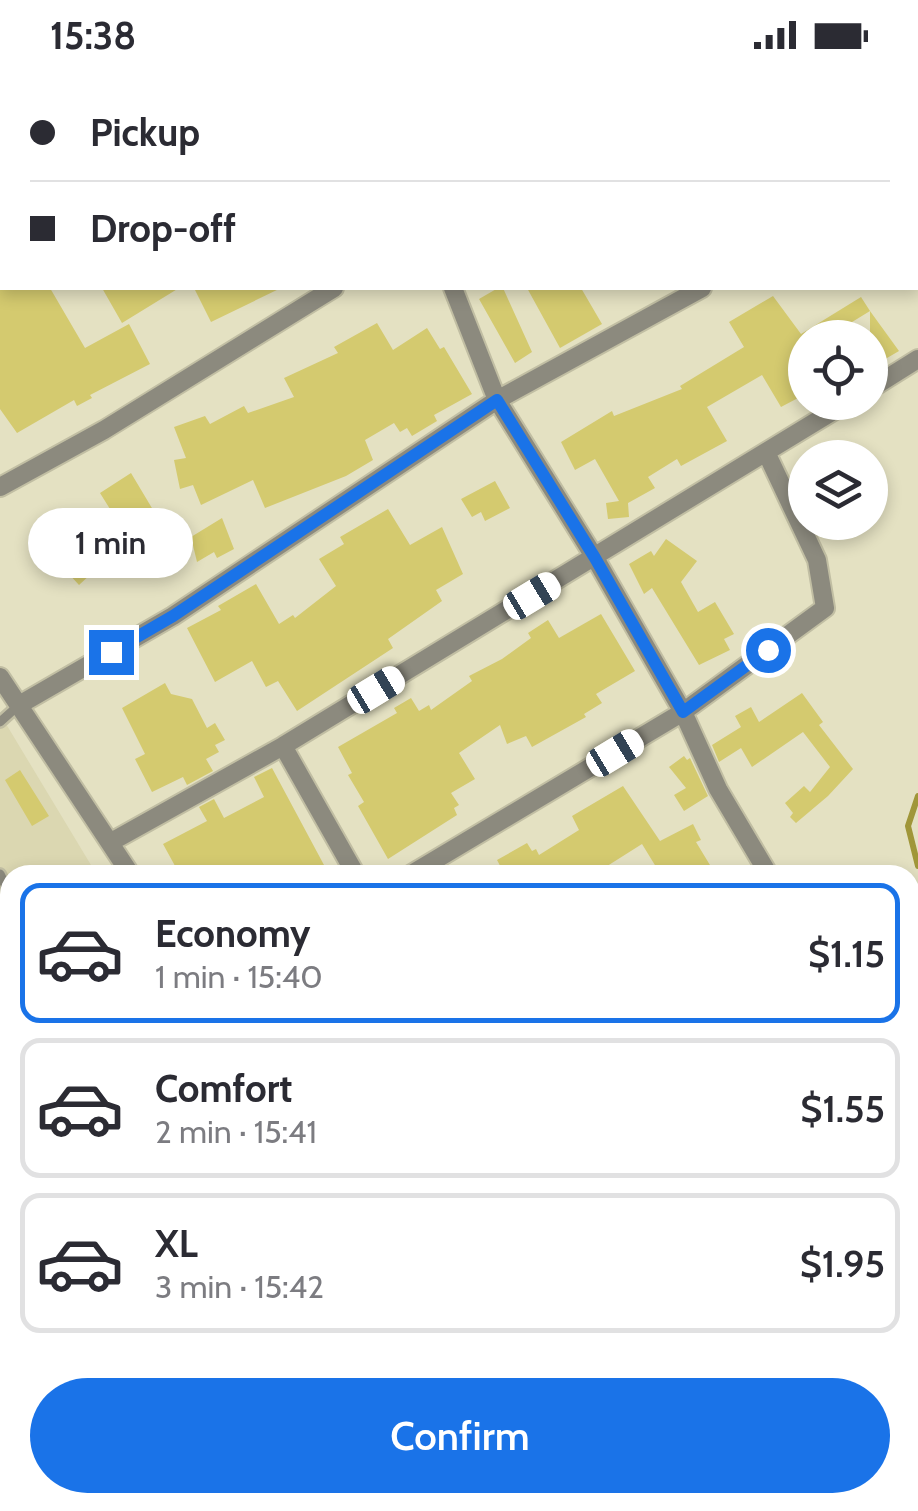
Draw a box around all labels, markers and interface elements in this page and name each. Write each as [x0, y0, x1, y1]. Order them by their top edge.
text: 15:38 [50, 12, 136, 59]
text: Pickup [90, 109, 200, 156]
text: Drop-off [90, 205, 236, 252]
map controls [788, 320, 888, 540]
button: locate [788, 320, 888, 420]
button: layers [788, 440, 888, 540]
callout: 1 min [28, 507, 194, 577]
text: 1 min [75, 523, 146, 562]
car [499, 568, 565, 624]
route start [746, 628, 791, 673]
route end [89, 630, 134, 675]
car [343, 662, 409, 718]
car [582, 725, 648, 781]
icon: car [35, 908, 125, 998]
text: Economy [155, 910, 310, 957]
text: $1.15 [808, 930, 885, 977]
text: 1 min · 15:40 [155, 957, 323, 996]
icon: car [35, 1063, 125, 1153]
text: Comfort [155, 1065, 292, 1112]
text: $1.55 [800, 1085, 885, 1132]
text: 2 min · 15:41 [155, 1112, 317, 1151]
icon: car [35, 1218, 125, 1308]
text: XL [155, 1220, 198, 1267]
text: $1.95 [800, 1240, 885, 1287]
text: 3 min · 15:42 [155, 1267, 324, 1306]
button: Confirm [30, 1378, 890, 1493]

